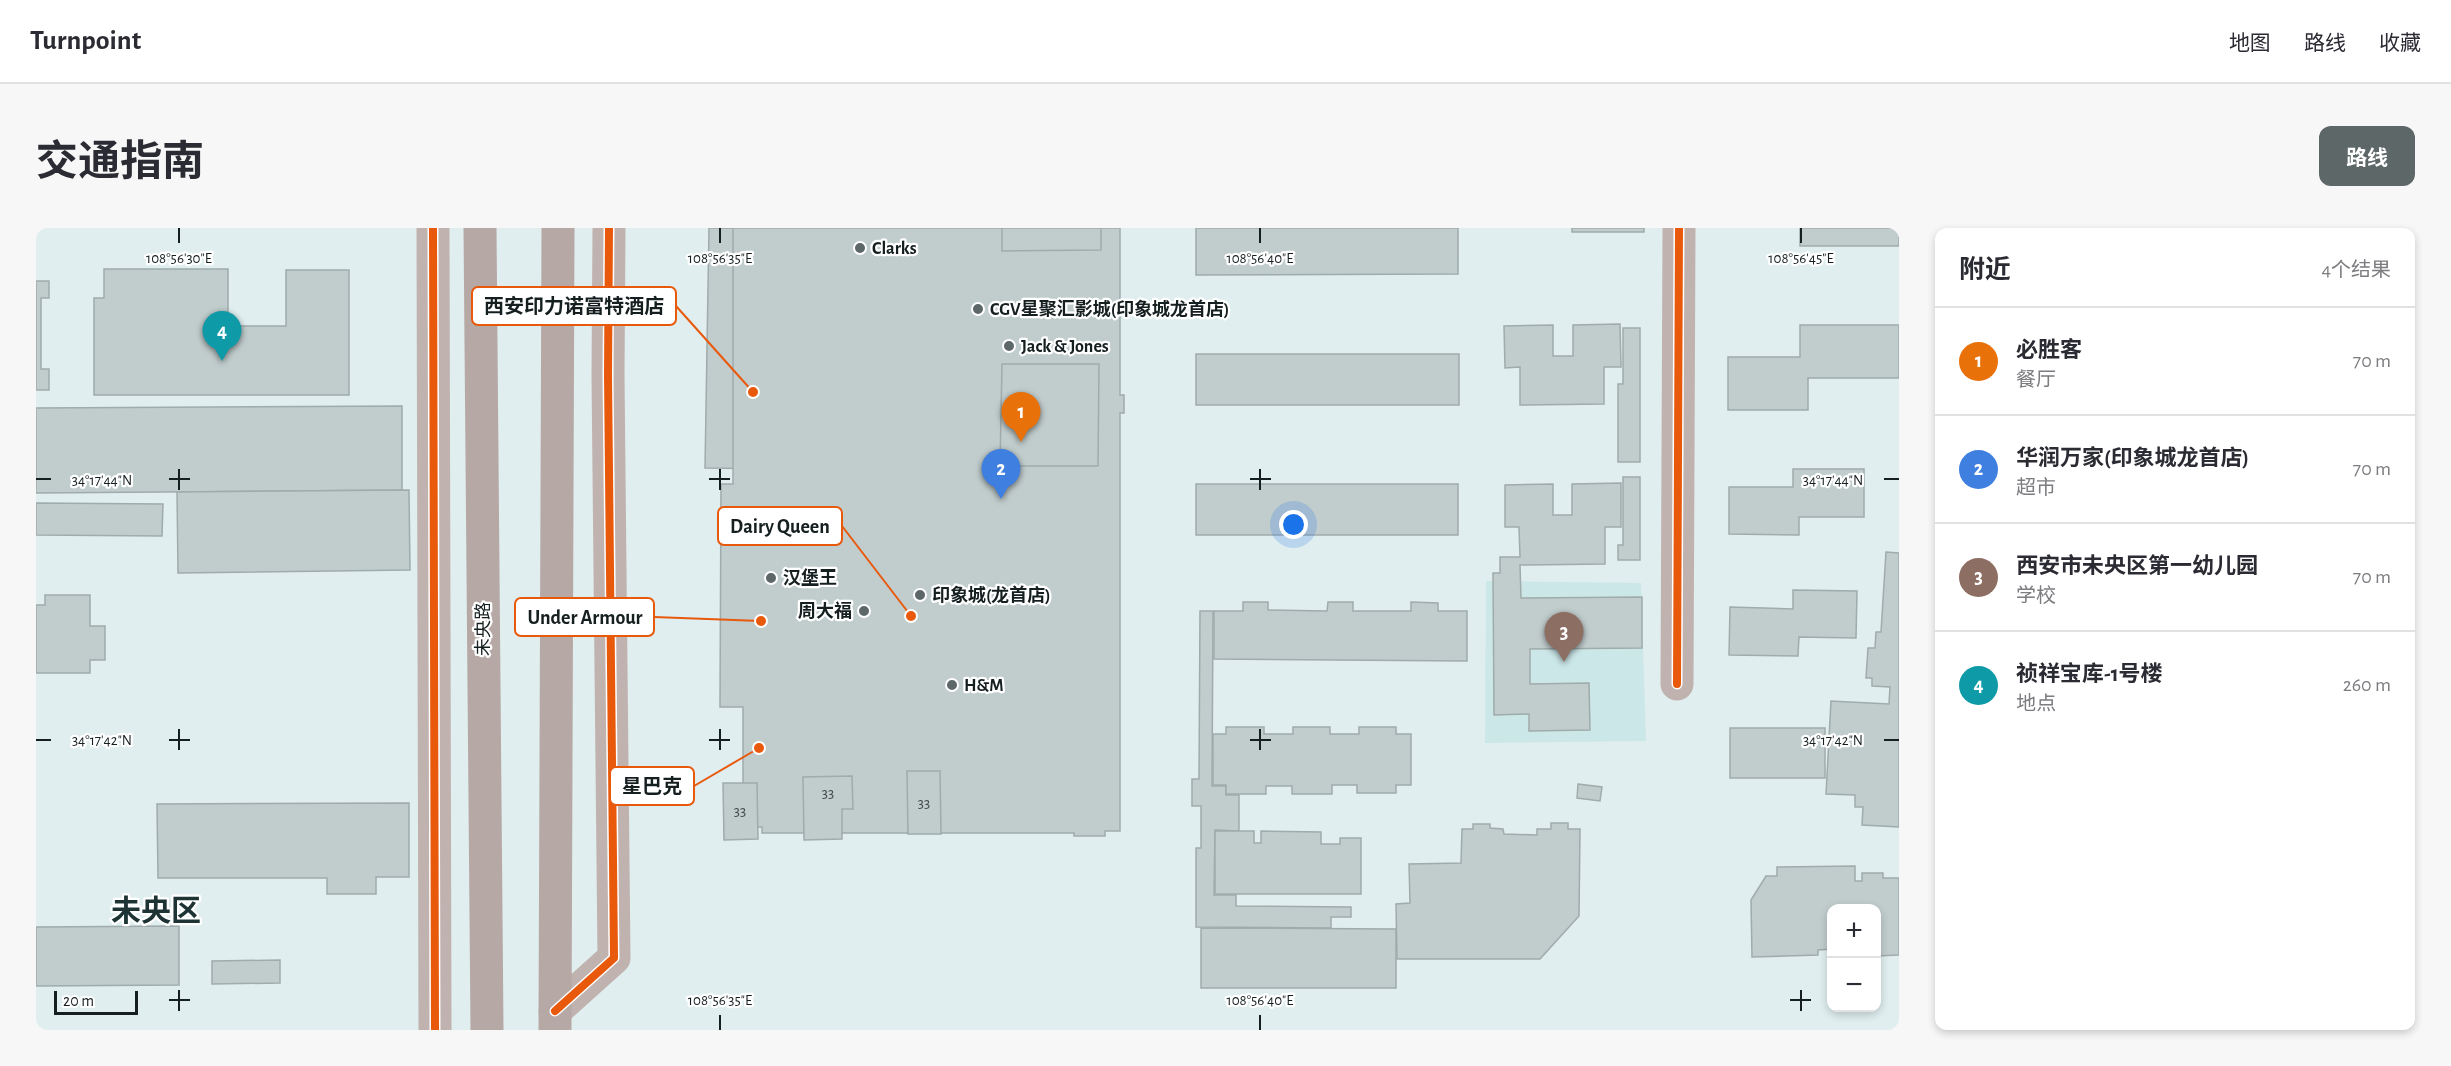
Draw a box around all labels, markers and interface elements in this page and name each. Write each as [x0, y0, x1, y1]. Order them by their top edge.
text: Turnpoint [30, 27, 141, 55]
text: 地图 [2229, 33, 2271, 54]
text: 路线 [2304, 33, 2346, 54]
text: 收藏 [2379, 33, 2421, 54]
button: 路线 [2319, 126, 2415, 186]
text: 交通指南 [36, 141, 204, 183]
place label: Clarks [872, 240, 917, 258]
marker: Clarks [853, 241, 867, 255]
text: 108°56'30"E [146, 251, 212, 266]
text: 108°56'35"E [688, 251, 752, 266]
text: 108°56'40"E [1227, 251, 1293, 266]
text: 108°56'45"E [1768, 251, 1834, 266]
text: 附近 [1959, 257, 2011, 283]
text: 4个结果 [2321, 260, 2391, 280]
callout: 西安印力诺富特酒店 [472, 287, 676, 325]
text: 西安印力诺富特酒店 [484, 295, 664, 317]
place label: CGV星聚汇影城(印象城龙首店) [990, 299, 1229, 319]
marker: CGV星聚汇影城(印象城龙首店) [971, 302, 985, 316]
pin: 4 [202, 312, 242, 361]
place label: Jack & Jones [1021, 338, 1109, 356]
marker: Jack & Jones [1002, 339, 1016, 353]
text: 必胜客 [2016, 339, 2082, 361]
text: 1 [1975, 351, 1982, 371]
text: 70 m [2353, 351, 2391, 371]
text: 餐厅 [2016, 370, 2056, 390]
pin: 1 [1002, 392, 1040, 442]
text: 华润万家(印象城龙首店) [2016, 447, 2249, 469]
pin: 2 [982, 450, 1020, 499]
text: 2 [1974, 459, 1983, 479]
text: 70 m [2353, 459, 2391, 479]
text: 34°17'44"N [72, 473, 132, 488]
text: 34°17'44"N [1803, 473, 1863, 488]
text: 超市 [2016, 478, 2056, 498]
callout: Dairy Queen [718, 507, 842, 545]
your location [1279, 510, 1308, 539]
text: Dairy Queen [730, 517, 830, 538]
text: 西安市未央区第一幼儿园 [2016, 555, 2258, 577]
text: 3 [1974, 567, 1983, 587]
text: 70 m [2353, 567, 2391, 587]
place label: 汉堡王 [783, 568, 837, 588]
marker: 汉堡王 [764, 571, 778, 585]
place label: 印象城(龙首店) [932, 585, 1051, 605]
text: 学校 [2016, 586, 2056, 606]
marker: 印象城(龙首店) [913, 588, 927, 602]
callout: Under Armour [515, 598, 654, 636]
place label: 周大福 [798, 601, 852, 621]
street label: 未央路 [473, 602, 493, 656]
marker: 周大福 [857, 604, 871, 618]
text: Under Armour [527, 608, 643, 628]
pin: 3 [1544, 612, 1583, 662]
text: 祯祥宝库-1号楼 [2016, 663, 2163, 685]
text: 4 [1973, 675, 1984, 695]
text: 260 m [2343, 675, 2391, 695]
place label: H&M [964, 677, 1004, 695]
marker: H&M [945, 678, 959, 692]
text: 地点 [2016, 694, 2056, 714]
text: 34°17'42"N [72, 733, 132, 748]
text: 34°17'42"N [1803, 733, 1863, 748]
callout: 星巴克 [610, 767, 694, 805]
text: 星巴克 [622, 776, 682, 797]
house number: 33 [822, 786, 834, 801]
house number: 33 [918, 796, 930, 811]
house number: 33 [734, 804, 746, 819]
district label: 未央区 [111, 895, 201, 927]
map controls [1827, 904, 1881, 1012]
button: + [1827, 904, 1881, 958]
button: − [1827, 958, 1881, 1012]
scale bar [54, 988, 138, 1016]
text: 20 m [63, 993, 94, 1009]
text: 108°56'35"E [688, 993, 752, 1008]
text: 108°56'40"E [1227, 993, 1293, 1008]

